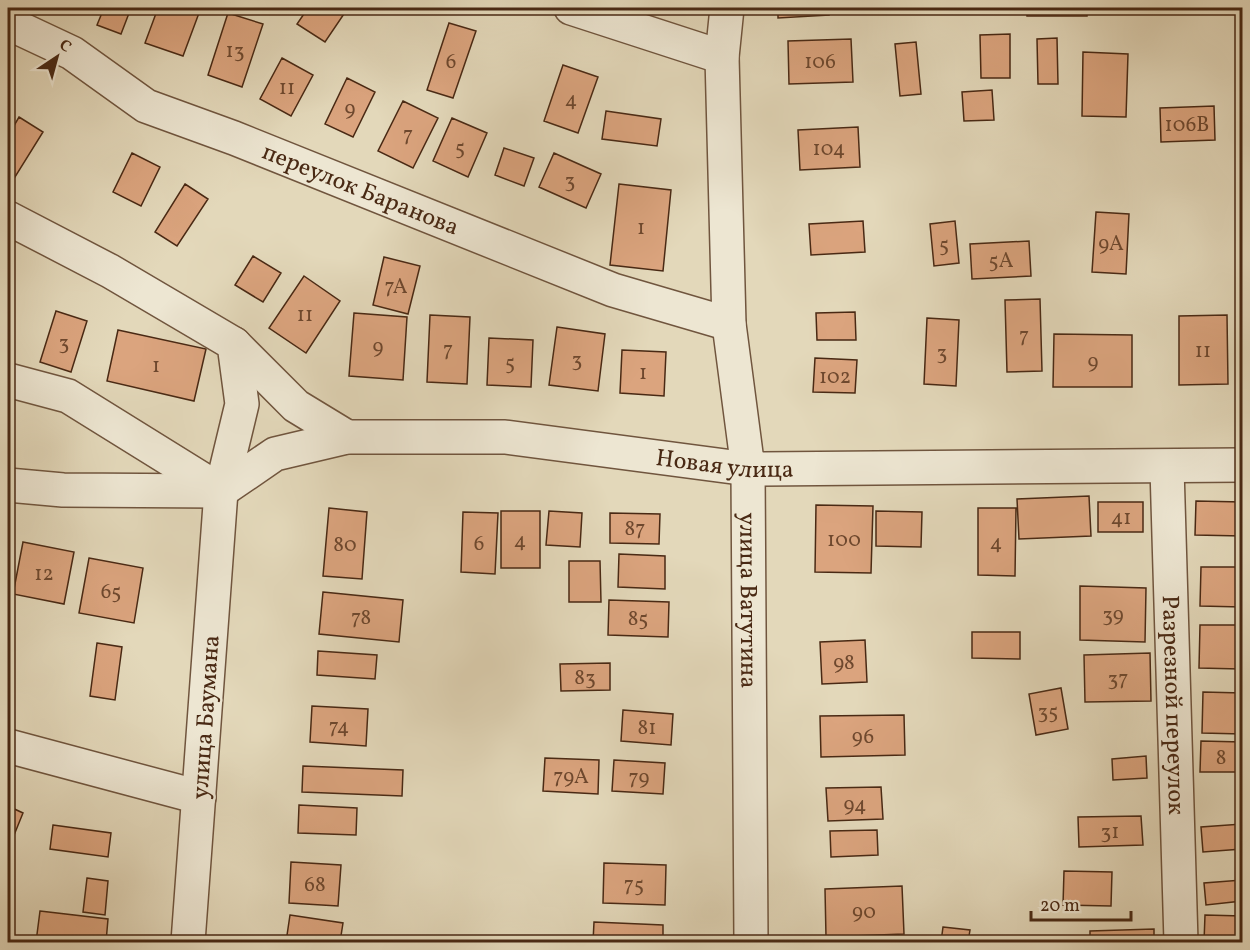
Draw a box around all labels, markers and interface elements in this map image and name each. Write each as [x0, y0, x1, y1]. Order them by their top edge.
north arrow [27, 27, 87, 87]
text: С [54, 35, 75, 58]
house number: 13 [226, 37, 244, 66]
house number: 6 [446, 48, 456, 77]
house number: 106 [804, 48, 836, 77]
house number: 11 [279, 74, 295, 103]
house number: 4 [565, 86, 577, 115]
house number: 9 [345, 95, 356, 124]
house number: 106В [1165, 111, 1209, 140]
house number: 7 [403, 121, 413, 150]
house number: 5 [455, 134, 465, 163]
house number: 104 [813, 135, 845, 164]
street label: переулок Баранова [257, 136, 464, 245]
house number: 3 [565, 167, 575, 196]
house number: 1 [637, 214, 645, 243]
house number: 9А [1098, 230, 1124, 259]
house number: 5 [939, 231, 949, 260]
house number: 5А [989, 247, 1014, 276]
house number: 7А [385, 273, 408, 302]
house number: 11 [297, 301, 313, 330]
house number: 7 [1019, 322, 1029, 351]
house number: 3 [59, 329, 69, 358]
house number: 9 [373, 333, 384, 362]
house number: 7 [443, 336, 453, 365]
house number: 11 [1195, 337, 1211, 366]
house number: 3 [937, 339, 947, 368]
house number: 3 [572, 346, 582, 375]
house number: 9 [1088, 348, 1099, 377]
house number: 5 [505, 349, 515, 378]
house number: 1 [152, 352, 160, 381]
house number: 1 [639, 359, 647, 388]
house number: 102 [819, 363, 851, 392]
street label: Новая улица [654, 442, 794, 488]
house number: 41 [1111, 504, 1131, 533]
street label: улица Ватутина [729, 512, 764, 688]
house number: 87 [625, 515, 645, 544]
house number: 100 [827, 526, 861, 555]
house number: 4 [514, 527, 526, 556]
house number: 4 [990, 529, 1002, 558]
house number: 6 [474, 530, 484, 559]
house number: 80 [333, 531, 357, 560]
house number: 12 [34, 560, 54, 589]
house number: 65 [101, 578, 121, 607]
street label: Разрезной переулок [1152, 595, 1192, 816]
house number: 39 [1102, 601, 1124, 630]
house number: 78 [351, 604, 371, 633]
house number: 85 [628, 605, 648, 634]
street label: улица Баумана [184, 634, 230, 800]
house number: 98 [833, 649, 855, 678]
house number: 83 [574, 664, 596, 693]
house number: 37 [1108, 665, 1128, 694]
house number: 35 [1038, 698, 1058, 727]
house number: 74 [329, 713, 349, 742]
house number: 81 [638, 714, 656, 743]
house number: 96 [852, 723, 874, 752]
house number: 8 [1216, 744, 1226, 773]
house number: 79А [553, 763, 589, 792]
house number: 79 [629, 764, 650, 793]
house number: 94 [844, 791, 866, 820]
house number: 31 [1101, 818, 1119, 847]
house number: 68 [304, 871, 326, 900]
house number: 75 [624, 871, 644, 900]
scale bar [1031, 884, 1132, 922]
text: 20 m [1040, 894, 1080, 919]
house number: 90 [852, 898, 876, 927]

